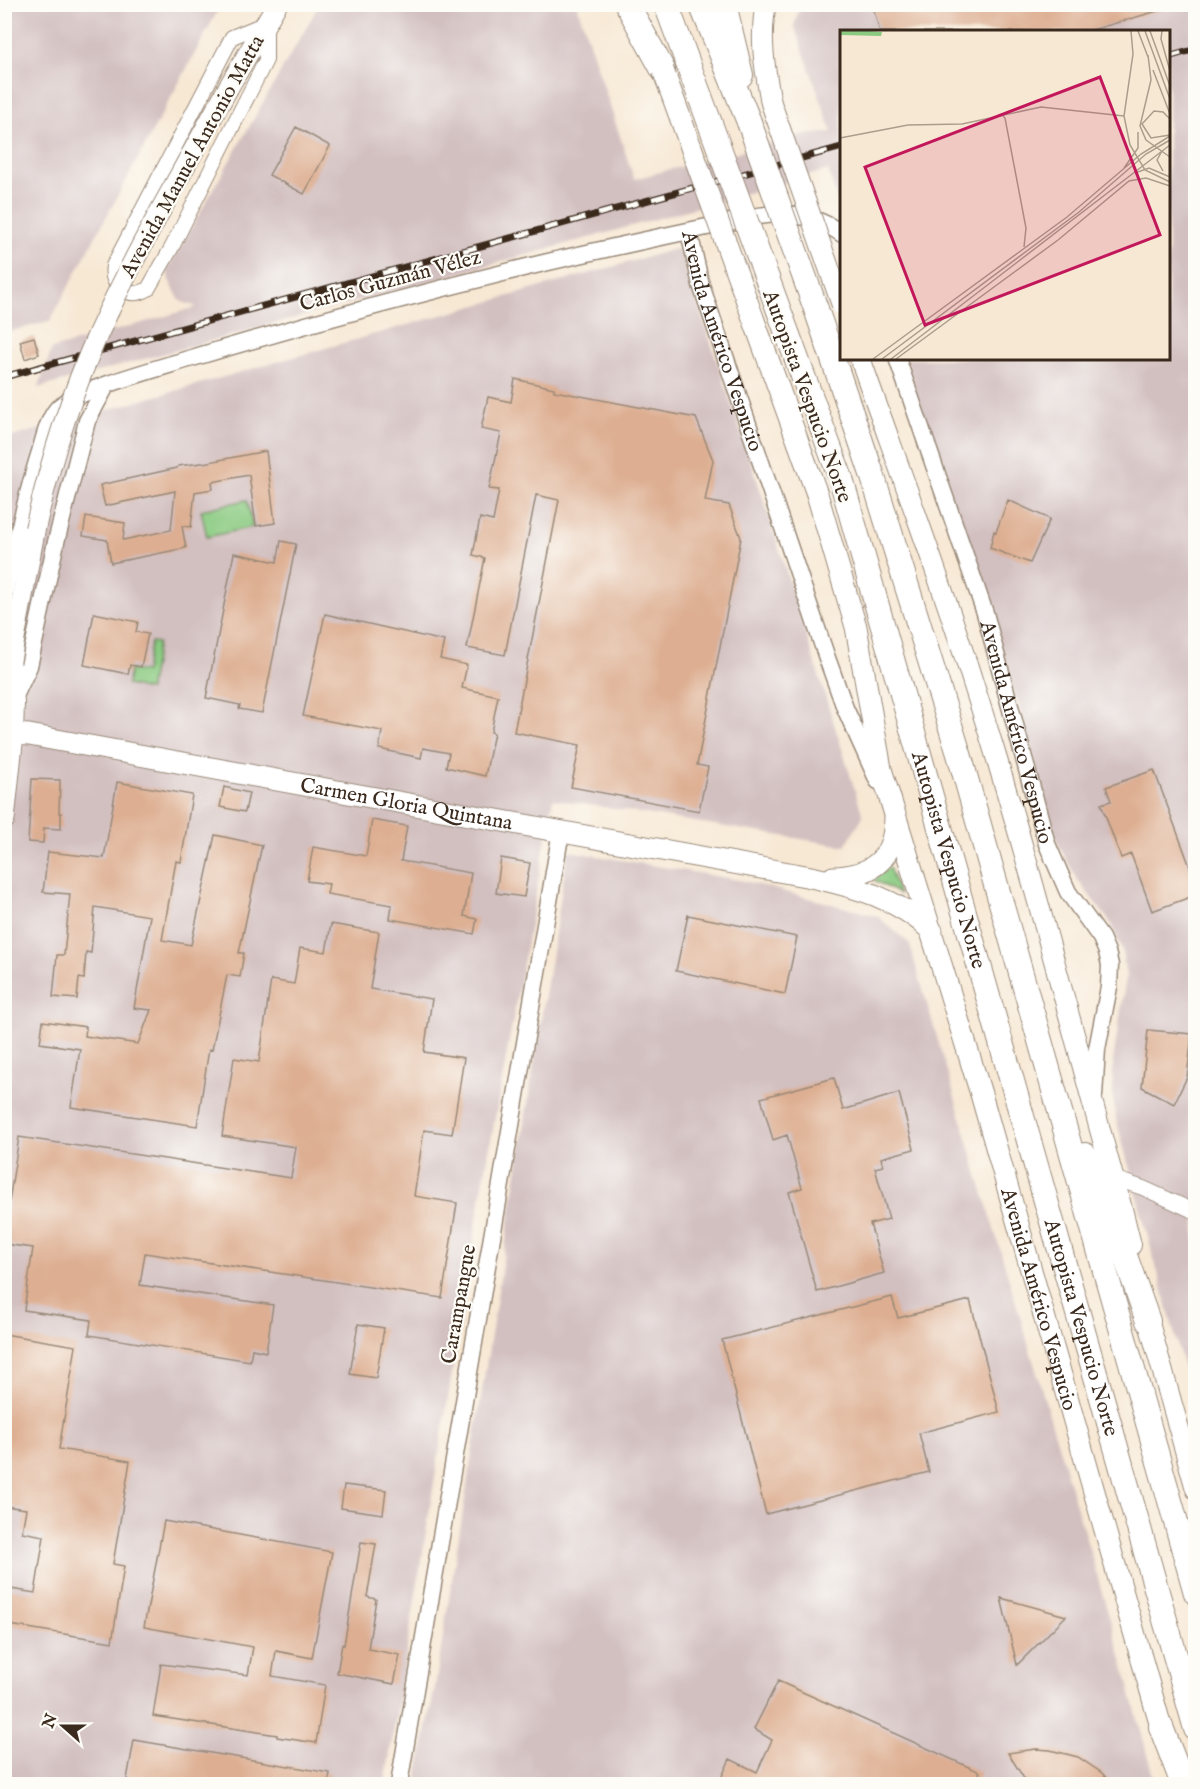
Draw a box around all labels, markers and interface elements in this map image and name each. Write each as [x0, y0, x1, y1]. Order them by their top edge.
street label: Avenida Manuel Antonio Matta [115, 30, 272, 284]
inset map [840, 30, 1170, 360]
street label: Avenida Américo Vespucio [674, 227, 768, 455]
street label: Carlos Guzmán Vélez [297, 244, 484, 319]
street label: Autopista Vespucio Norte [755, 286, 858, 507]
street label: Avenida Américo Vespucio [972, 617, 1058, 847]
street label: Autopista Vespucio Norte [904, 748, 992, 972]
street label: Carmen Gloria Quintana [298, 772, 515, 838]
street label: Avenida Américo Vespucio [993, 1184, 1082, 1414]
street label: Autopista Vespucio Norte [1037, 1215, 1124, 1440]
street label: Carampangue [436, 1242, 483, 1366]
north arrow [33, 1696, 93, 1756]
text: N [39, 1711, 63, 1732]

